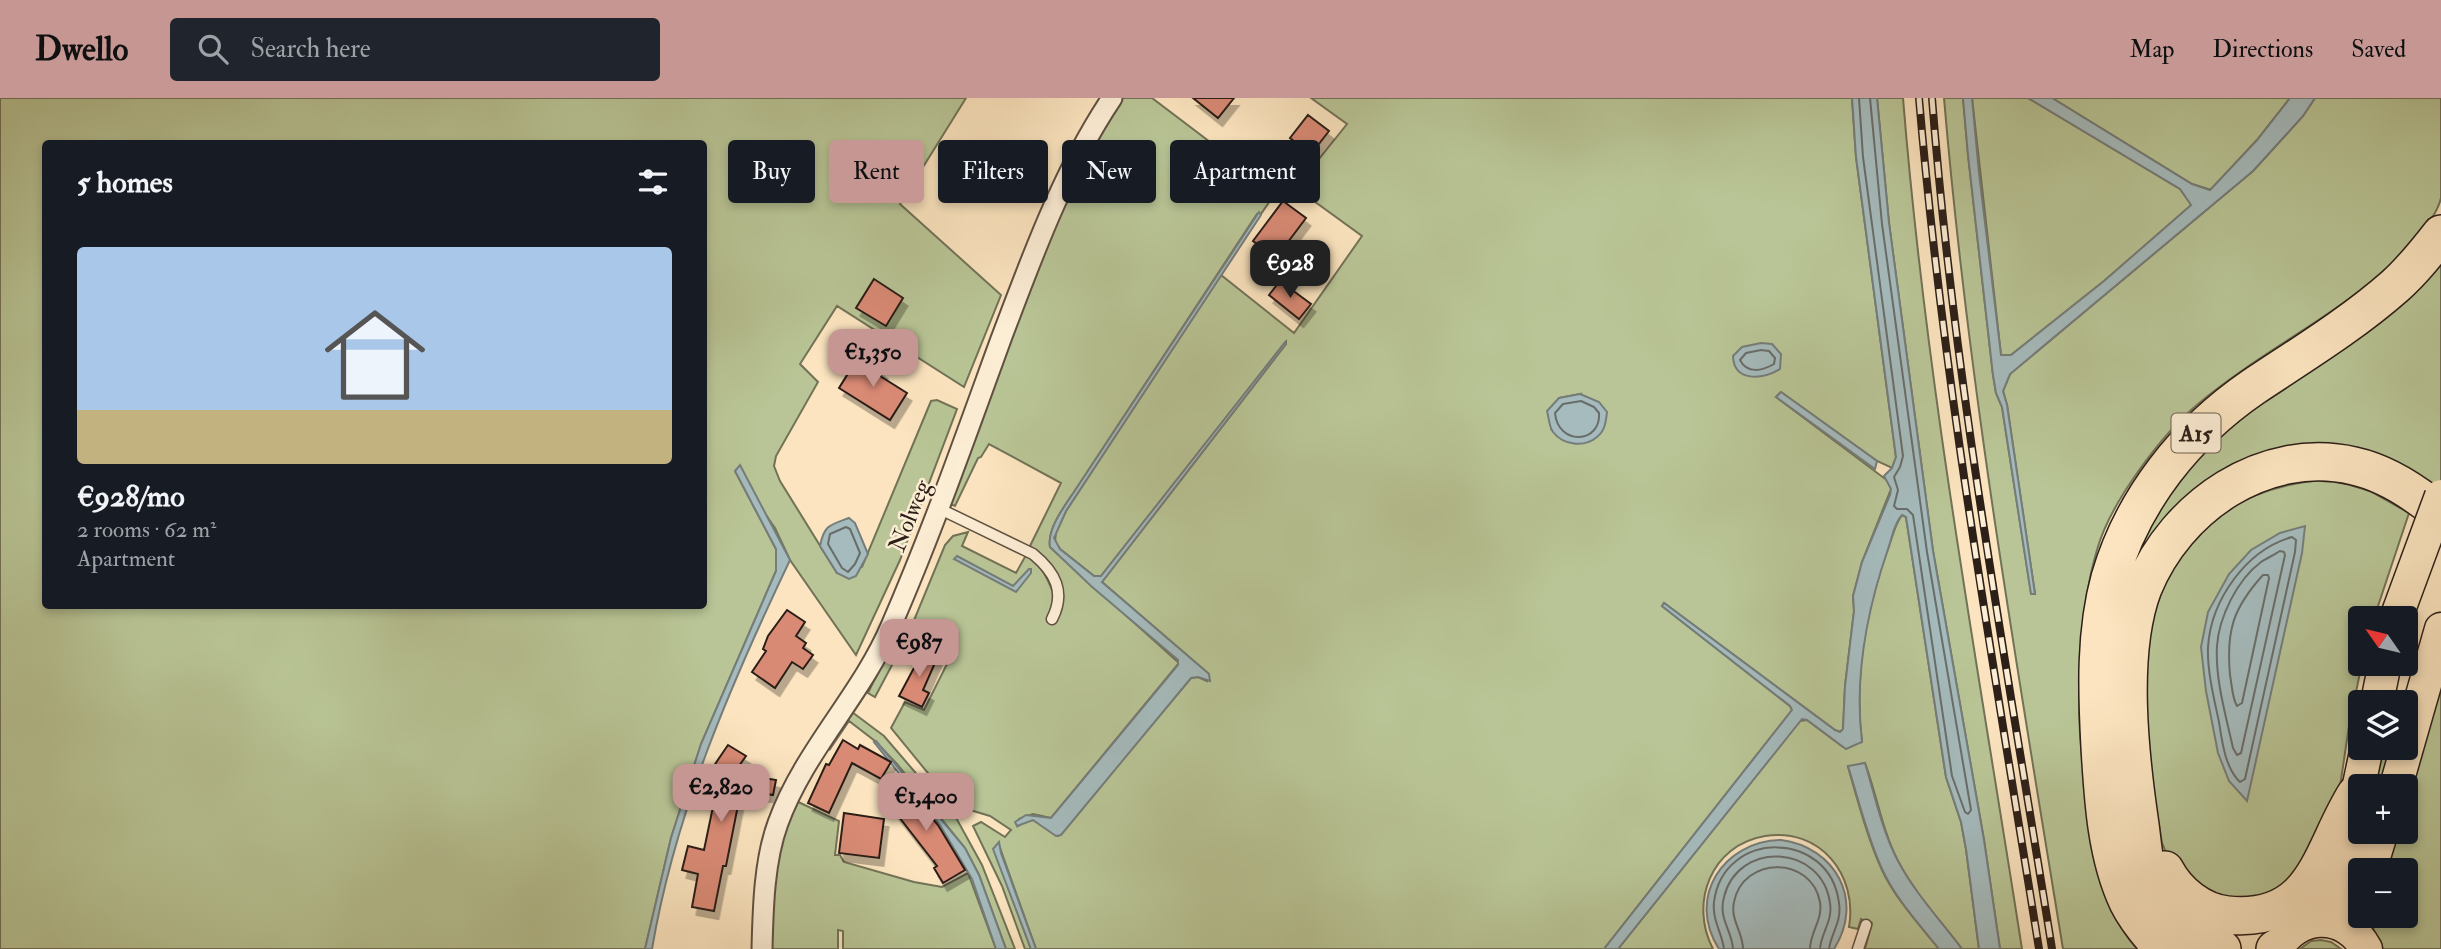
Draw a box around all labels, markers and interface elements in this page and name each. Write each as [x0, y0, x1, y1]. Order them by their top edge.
search box [170, 18, 660, 81]
text: Dwello [35, 29, 128, 70]
icon: search [194, 30, 232, 68]
text: Search here [250, 33, 371, 65]
text: Map [2129, 34, 2174, 65]
text: Directions [2212, 34, 2313, 65]
text: Saved [2351, 34, 2406, 65]
chip: Buy [728, 140, 815, 203]
chip: Rent [829, 140, 924, 203]
chip: Filters [938, 140, 1048, 203]
chip: New [1062, 140, 1156, 203]
chip: Apartment [1170, 140, 1320, 203]
icon: filters [634, 163, 672, 201]
text: 5 homes [77, 164, 173, 201]
pin: €928 [1249, 240, 1331, 300]
text: €928 [1266, 248, 1314, 277]
icon: home [312, 292, 438, 418]
pin: €1,350 [816, 330, 930, 389]
text: €1,350 [844, 337, 902, 366]
road number: A15 [2172, 414, 2220, 452]
street label: Nolweg [882, 474, 939, 556]
text: €928/mo [77, 478, 185, 515]
text: 2 rooms · 62 m² [77, 515, 216, 544]
text: Apartment [77, 544, 175, 573]
north arrow [2348, 606, 2418, 676]
map controls [2348, 606, 2418, 928]
pin: €987 [878, 620, 960, 679]
text: €987 [896, 627, 942, 656]
button: layers [2348, 690, 2418, 760]
pin: €2,820 [664, 764, 778, 824]
text: €2,820 [689, 772, 753, 801]
pin: €1,400 [869, 774, 983, 833]
button: + [2348, 774, 2418, 844]
text: €1,400 [894, 781, 958, 810]
button: − [2348, 858, 2418, 928]

